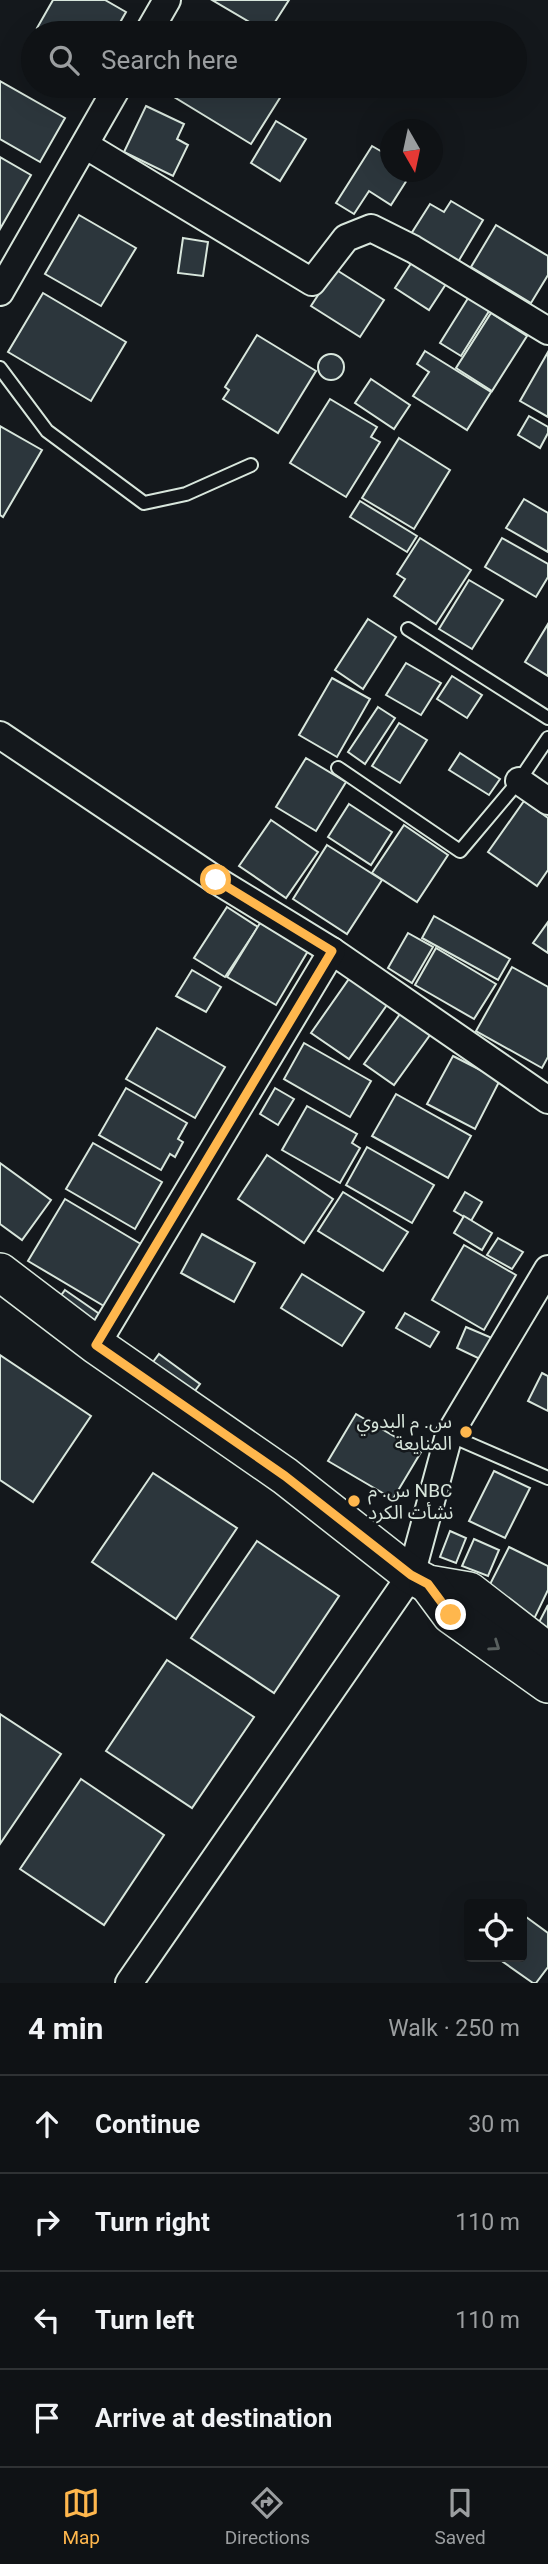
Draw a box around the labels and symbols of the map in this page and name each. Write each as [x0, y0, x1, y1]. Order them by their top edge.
north arrow [380, 119, 443, 182]
route start [200, 864, 231, 895]
place label: س. م البدوي المنايعة [356, 1410, 452, 1455]
marker: س. م البدوي المنايعة [458, 1424, 474, 1440]
place label: س. م NBC نشأت الكرد [368, 1479, 453, 1524]
marker: س. م NBC نشأت الكرد [346, 1493, 362, 1509]
route end [435, 1599, 466, 1630]
one-way arrow [487, 1638, 500, 1650]

